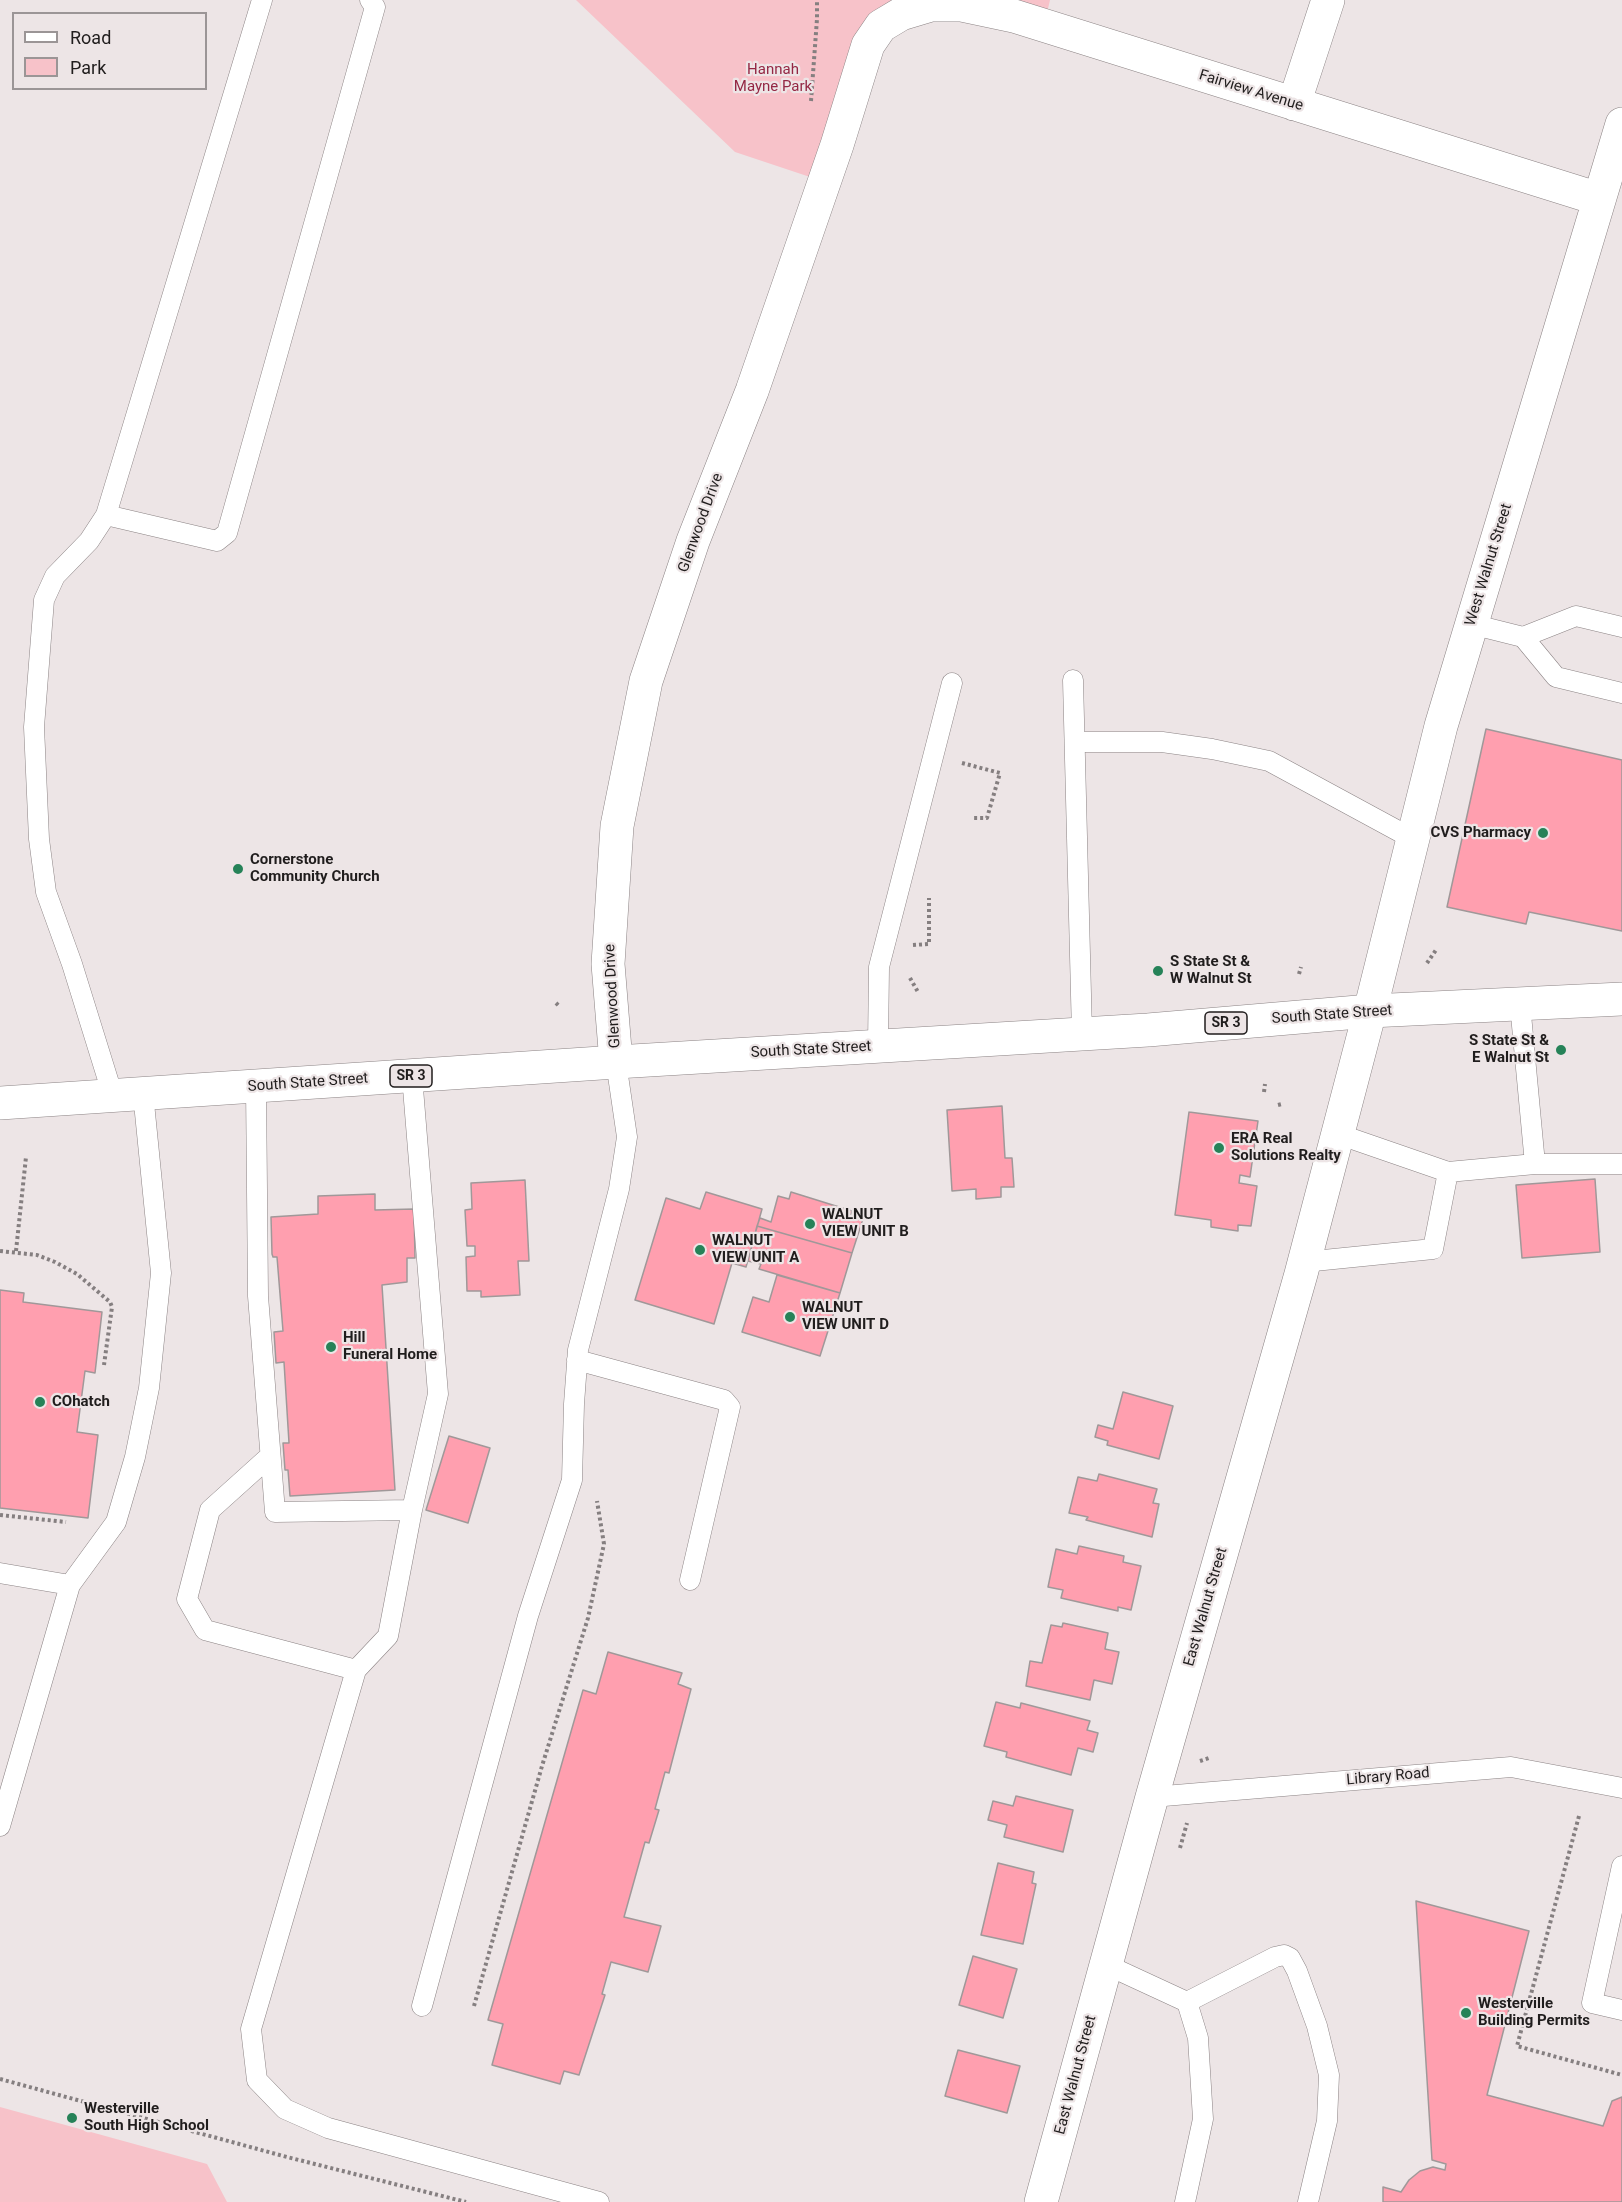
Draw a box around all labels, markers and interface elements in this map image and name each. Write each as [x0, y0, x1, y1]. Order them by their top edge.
legend [12, 12, 207, 90]
text: Road [70, 27, 111, 48]
text: Park [70, 57, 106, 78]
park label: Hannah Mayne Park [734, 61, 812, 96]
street label: Fairview Avenue [1197, 67, 1305, 115]
street label: Glenwood Drive [675, 471, 727, 575]
street label: West Walnut Street [1462, 502, 1516, 628]
place label: CVS Pharmacy [1430, 824, 1531, 842]
marker: CVS Pharmacy [1536, 826, 1550, 840]
place label: Cornerstone Community Church [250, 851, 380, 886]
marker: Cornerstone Community Church [231, 862, 245, 876]
street label: Glenwood Drive [601, 943, 625, 1049]
place label: S State St & W Walnut St [1170, 953, 1252, 988]
marker: S State St & W Walnut St [1151, 964, 1165, 978]
street label: South State Street [1271, 1002, 1393, 1028]
road number: SR 3 [1205, 1012, 1247, 1034]
place label: S State St & E Walnut St [1469, 1032, 1549, 1067]
street label: South State Street [750, 1038, 872, 1062]
marker: S State St & E Walnut St [1554, 1043, 1568, 1057]
road number: SR 3 [390, 1065, 432, 1087]
street label: South State Street [247, 1070, 369, 1096]
place label: ERA Real Solutions Realty [1231, 1130, 1341, 1165]
marker: ERA Real Solutions Realty [1212, 1141, 1226, 1155]
place label: WALNUT VIEW UNIT B [822, 1206, 909, 1241]
marker: WALNUT VIEW UNIT B [803, 1217, 817, 1231]
place label: WALNUT VIEW UNIT A [712, 1232, 799, 1267]
marker: WALNUT VIEW UNIT A [693, 1243, 707, 1257]
place label: WALNUT VIEW UNIT D [802, 1299, 889, 1334]
marker: WALNUT VIEW UNIT D [783, 1310, 797, 1324]
place label: Hill Funeral Home [343, 1329, 437, 1364]
marker: Hill Funeral Home [324, 1340, 338, 1354]
place label: COhatch [52, 1393, 110, 1411]
marker: COhatch [33, 1395, 47, 1409]
street label: East Walnut Street [1180, 1546, 1232, 1668]
street label: Library Road [1346, 1764, 1430, 1790]
place label: Westerville Building Permits [1478, 1995, 1590, 2030]
marker: Westerville Building Permits [1459, 2006, 1473, 2020]
street label: East Walnut Street [1051, 2013, 1101, 2137]
place label: Westerville South High School [84, 2100, 209, 2135]
marker: Westerville South High School [65, 2111, 79, 2125]

